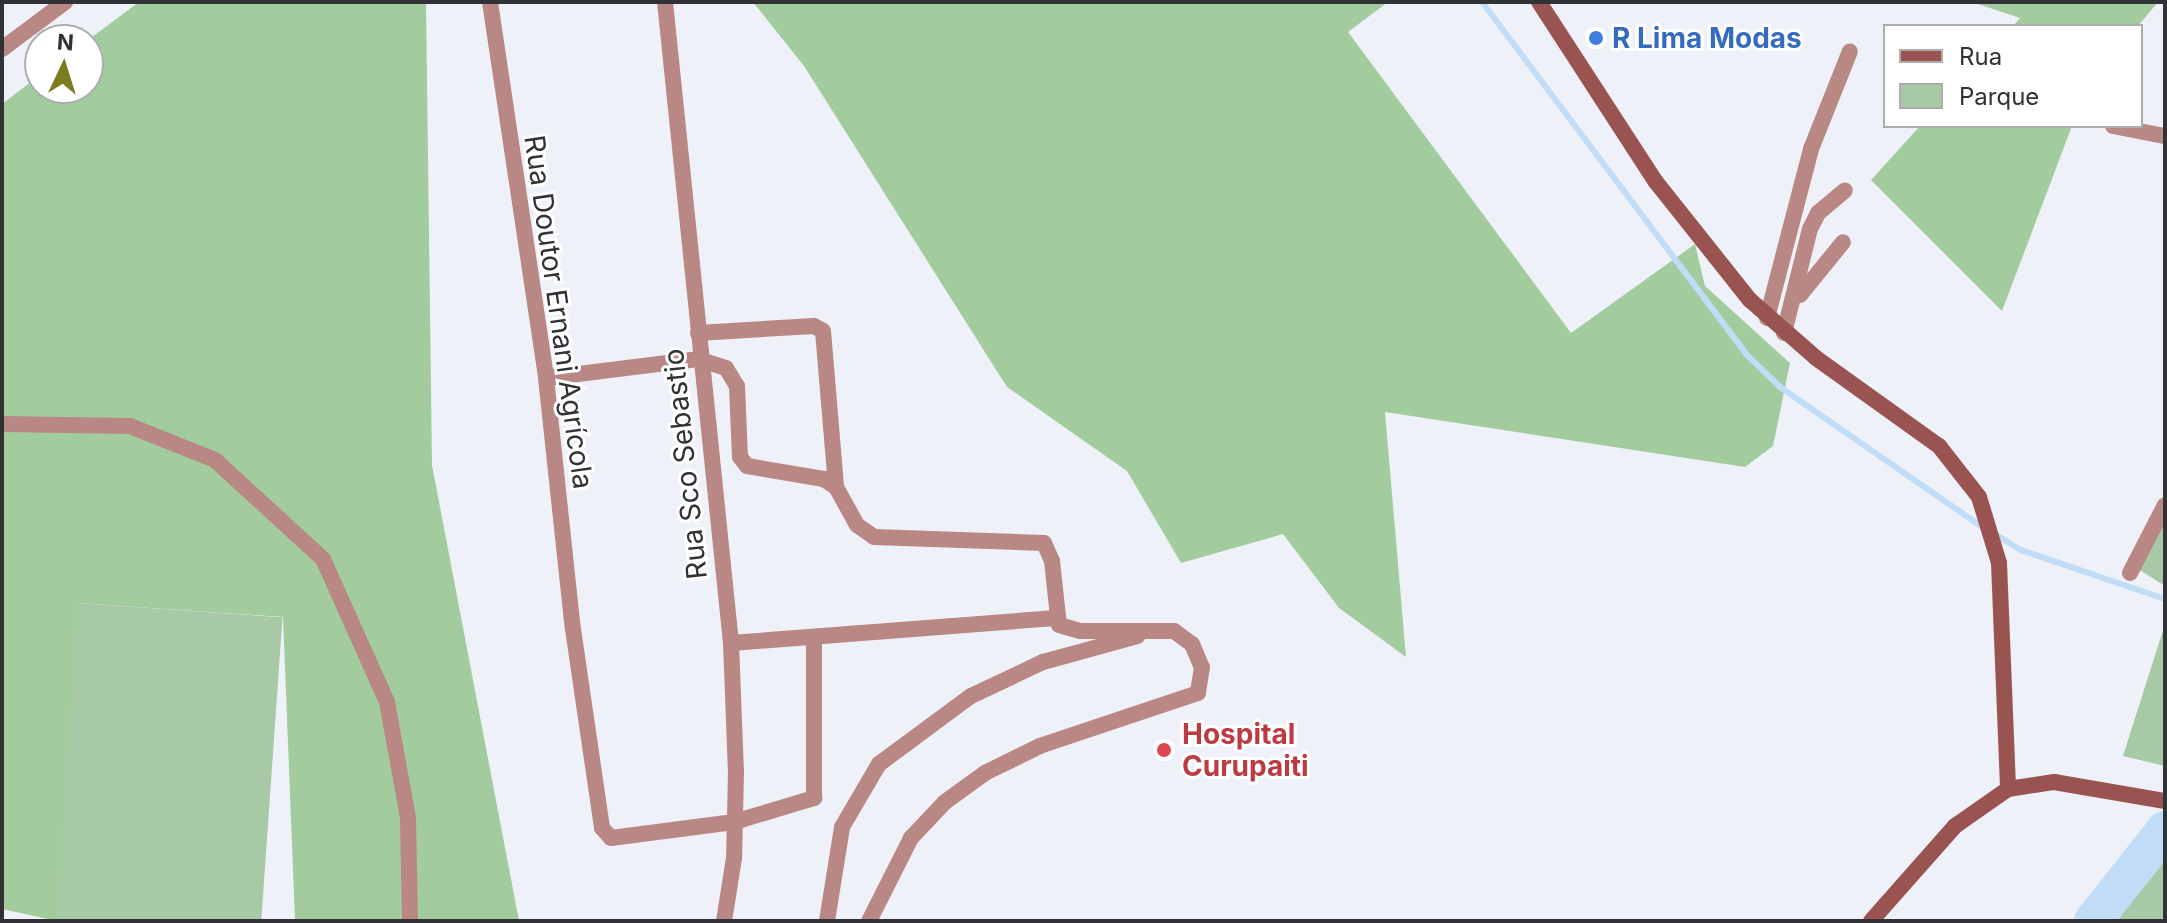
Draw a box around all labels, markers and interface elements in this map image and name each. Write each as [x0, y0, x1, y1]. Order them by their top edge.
place label: R Lima Modas [1612, 21, 1802, 55]
north arrow [24, 24, 104, 104]
legend [1883, 24, 2143, 128]
text: N [56, 28, 75, 56]
marker: R Lima Modas [1587, 29, 1605, 47]
text: Rua [1959, 42, 2002, 71]
text: Parque [1959, 82, 2039, 111]
street label: Rua Doutor Ernani Agrícola [518, 133, 600, 491]
street label: Rua Sco Sebastio [656, 347, 714, 581]
place label: Hospital Curupaiti [1182, 717, 1309, 783]
marker: Hospital Curupaiti [1153, 739, 1175, 761]

